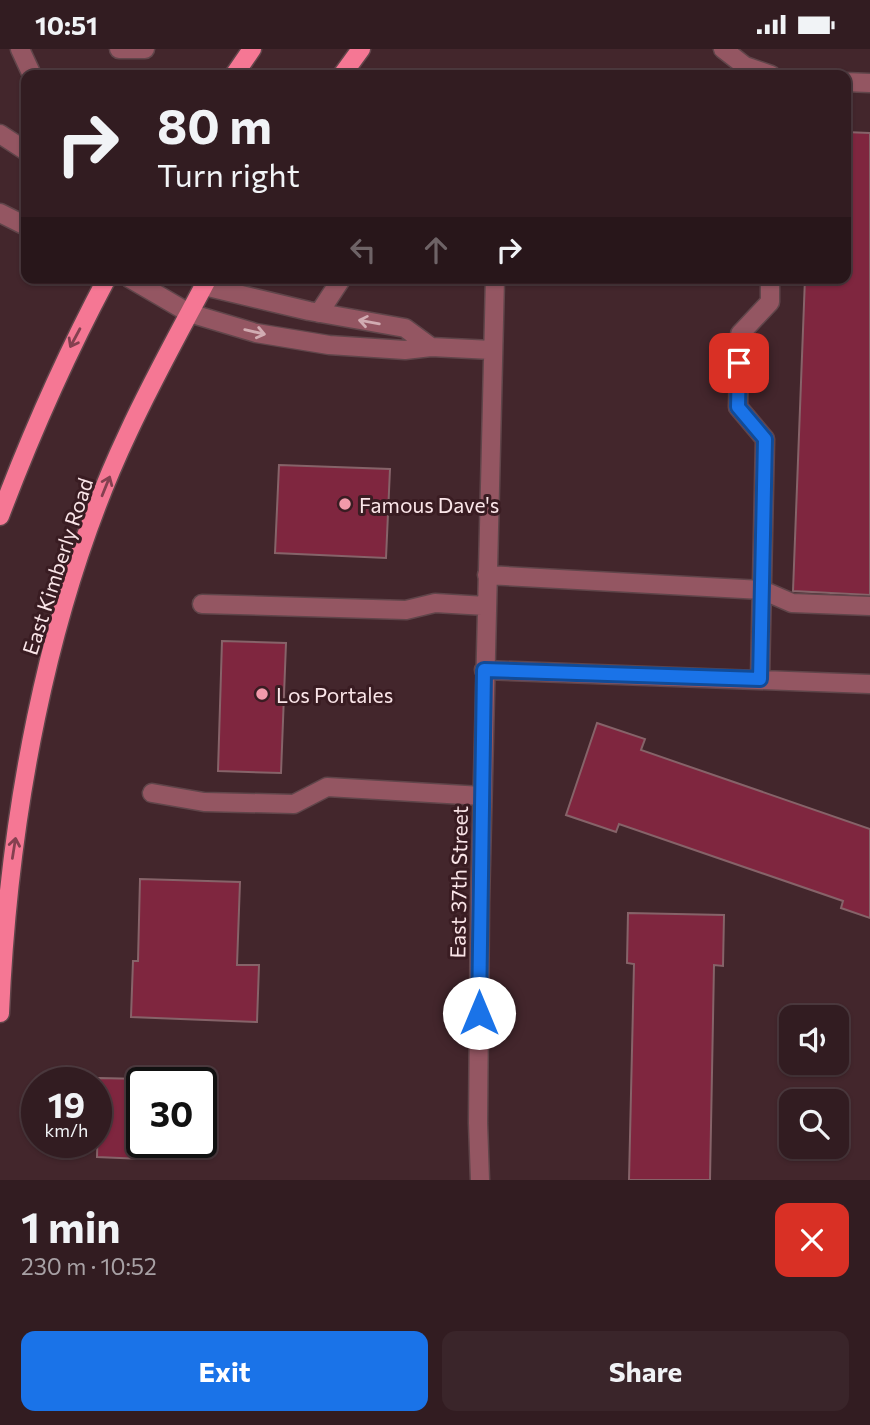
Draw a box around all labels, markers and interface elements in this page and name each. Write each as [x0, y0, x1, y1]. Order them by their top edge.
text: 10:51 [35, 9, 98, 40]
text: 80 m [157, 94, 272, 154]
icon: right [42, 98, 133, 189]
text: Turn right [157, 154, 300, 194]
icon: left [344, 231, 382, 269]
icon: ahead [417, 231, 455, 269]
icon: right [490, 231, 528, 269]
one-way arrow [358, 315, 381, 328]
one-way arrow [243, 325, 266, 339]
one-way arrow [67, 328, 81, 348]
pin [709, 333, 769, 393]
icon: arrive [720, 344, 758, 382]
street label: East Kimberly Road [17, 474, 97, 658]
one-way arrow [101, 475, 114, 497]
place label: Famous Dave's [359, 492, 499, 517]
marker: Famous Dave's [337, 496, 353, 512]
place label: Los Portales [276, 682, 393, 707]
marker: Los Portales [254, 686, 270, 702]
street label: East 37th Street [444, 806, 472, 958]
one-way arrow [8, 837, 21, 859]
position arrow [442, 976, 516, 1050]
map controls [779, 1005, 849, 1159]
button: sound [779, 1005, 849, 1075]
speed limit sign: 30 [126, 1067, 217, 1158]
text: 19 [48, 1082, 85, 1125]
button: search [779, 1089, 849, 1159]
text: km/h [45, 1119, 88, 1141]
text: 1 min [21, 1200, 121, 1252]
button: close [775, 1203, 849, 1277]
text: 230 m · 10:52 [21, 1252, 157, 1280]
button: Exit [21, 1331, 428, 1411]
button: Share [442, 1331, 849, 1411]

